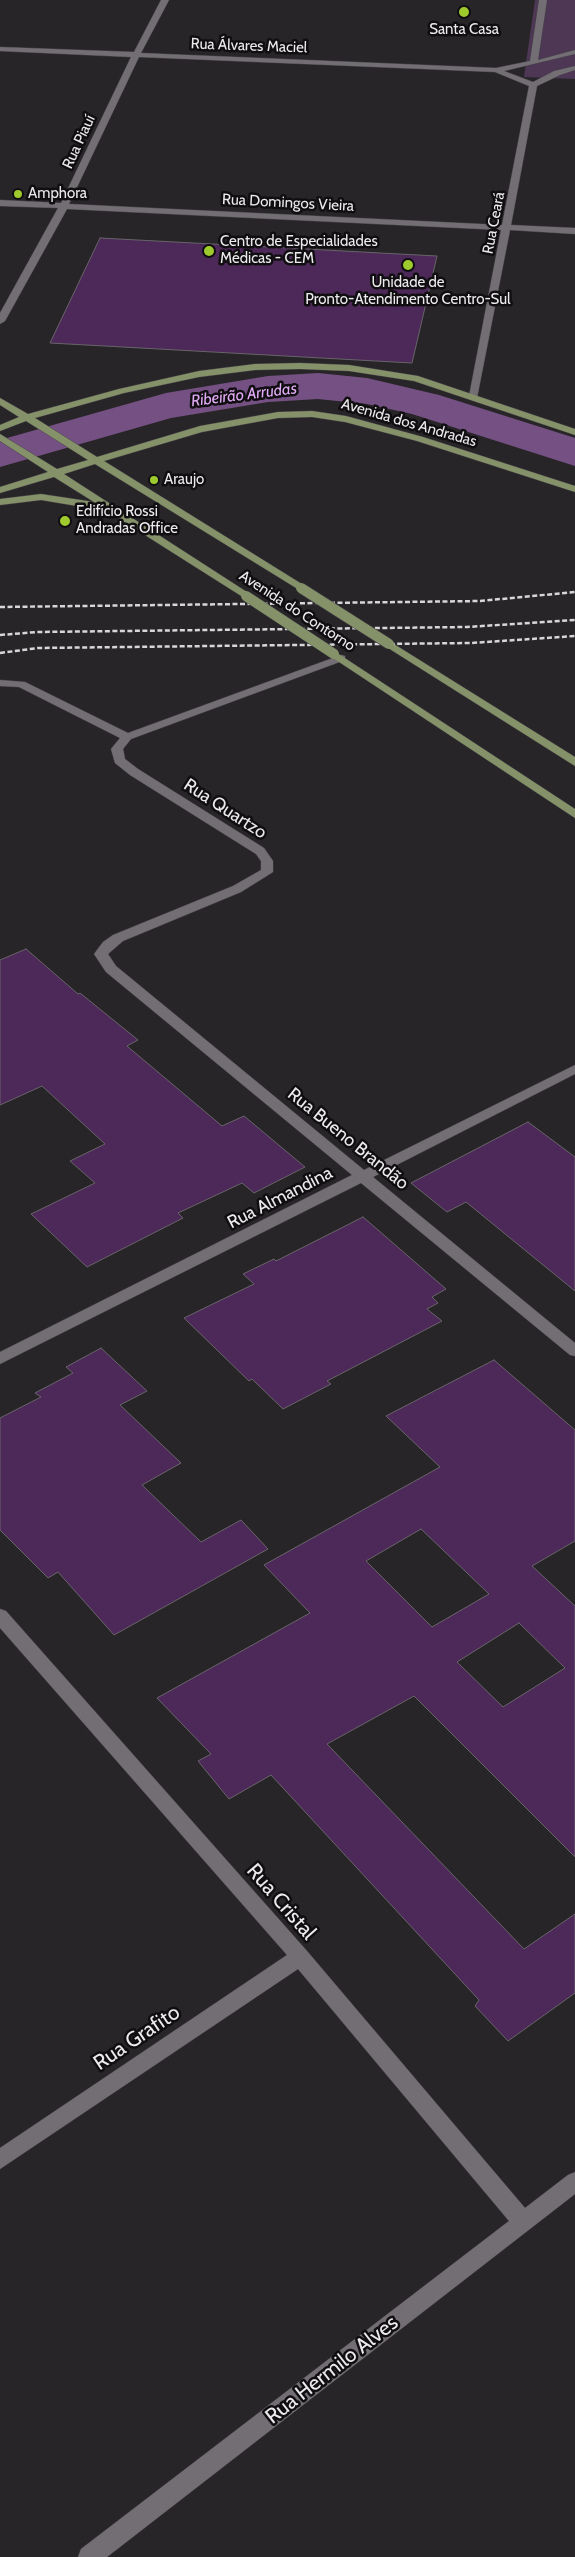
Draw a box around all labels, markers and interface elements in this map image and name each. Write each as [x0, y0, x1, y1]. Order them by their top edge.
marker: Santa Casa [457, 5, 471, 19]
place label: Santa Casa [429, 21, 499, 39]
street label: Rua Álvares Maciel [190, 35, 308, 57]
street label: Rua Piauí [59, 112, 99, 172]
place label: Amphora [28, 185, 87, 203]
marker: Amphora [12, 188, 24, 200]
street label: Rua Ceará [479, 190, 509, 256]
street label: Rua Domingos Vieira [222, 191, 354, 215]
place label: Centro de Especialidades Médicas - CEM [220, 233, 378, 268]
marker: Centro de Especialidades Médicas - CEM [202, 244, 216, 258]
marker: Unidade de Pronto-Atendimento Centro-Sul [401, 258, 415, 272]
place label: Unidade de Pronto-Atendimento Centro-Sul [305, 274, 511, 309]
water label: Ribeirão Arrudas [190, 379, 298, 411]
street label: Avenida dos Andradas [339, 395, 479, 451]
place label: Araujo [164, 471, 204, 489]
marker: Araujo [148, 474, 160, 486]
place label: Edifício Rossi Andradas Office [76, 503, 178, 538]
marker: Edifício Rossi Andradas Office [58, 514, 72, 528]
street label: Avenida do Contorno [236, 567, 358, 655]
street label: Rua Quartzo [179, 774, 271, 844]
street label: Rua Bueno Brandão [283, 1084, 413, 1194]
street label: Rua Almandina [224, 1162, 336, 1234]
street label: Rua Cristal [241, 1859, 321, 1945]
street label: Rua Grafito [89, 2000, 185, 2076]
street label: Rua Hermilo Alves [261, 2310, 403, 2430]

